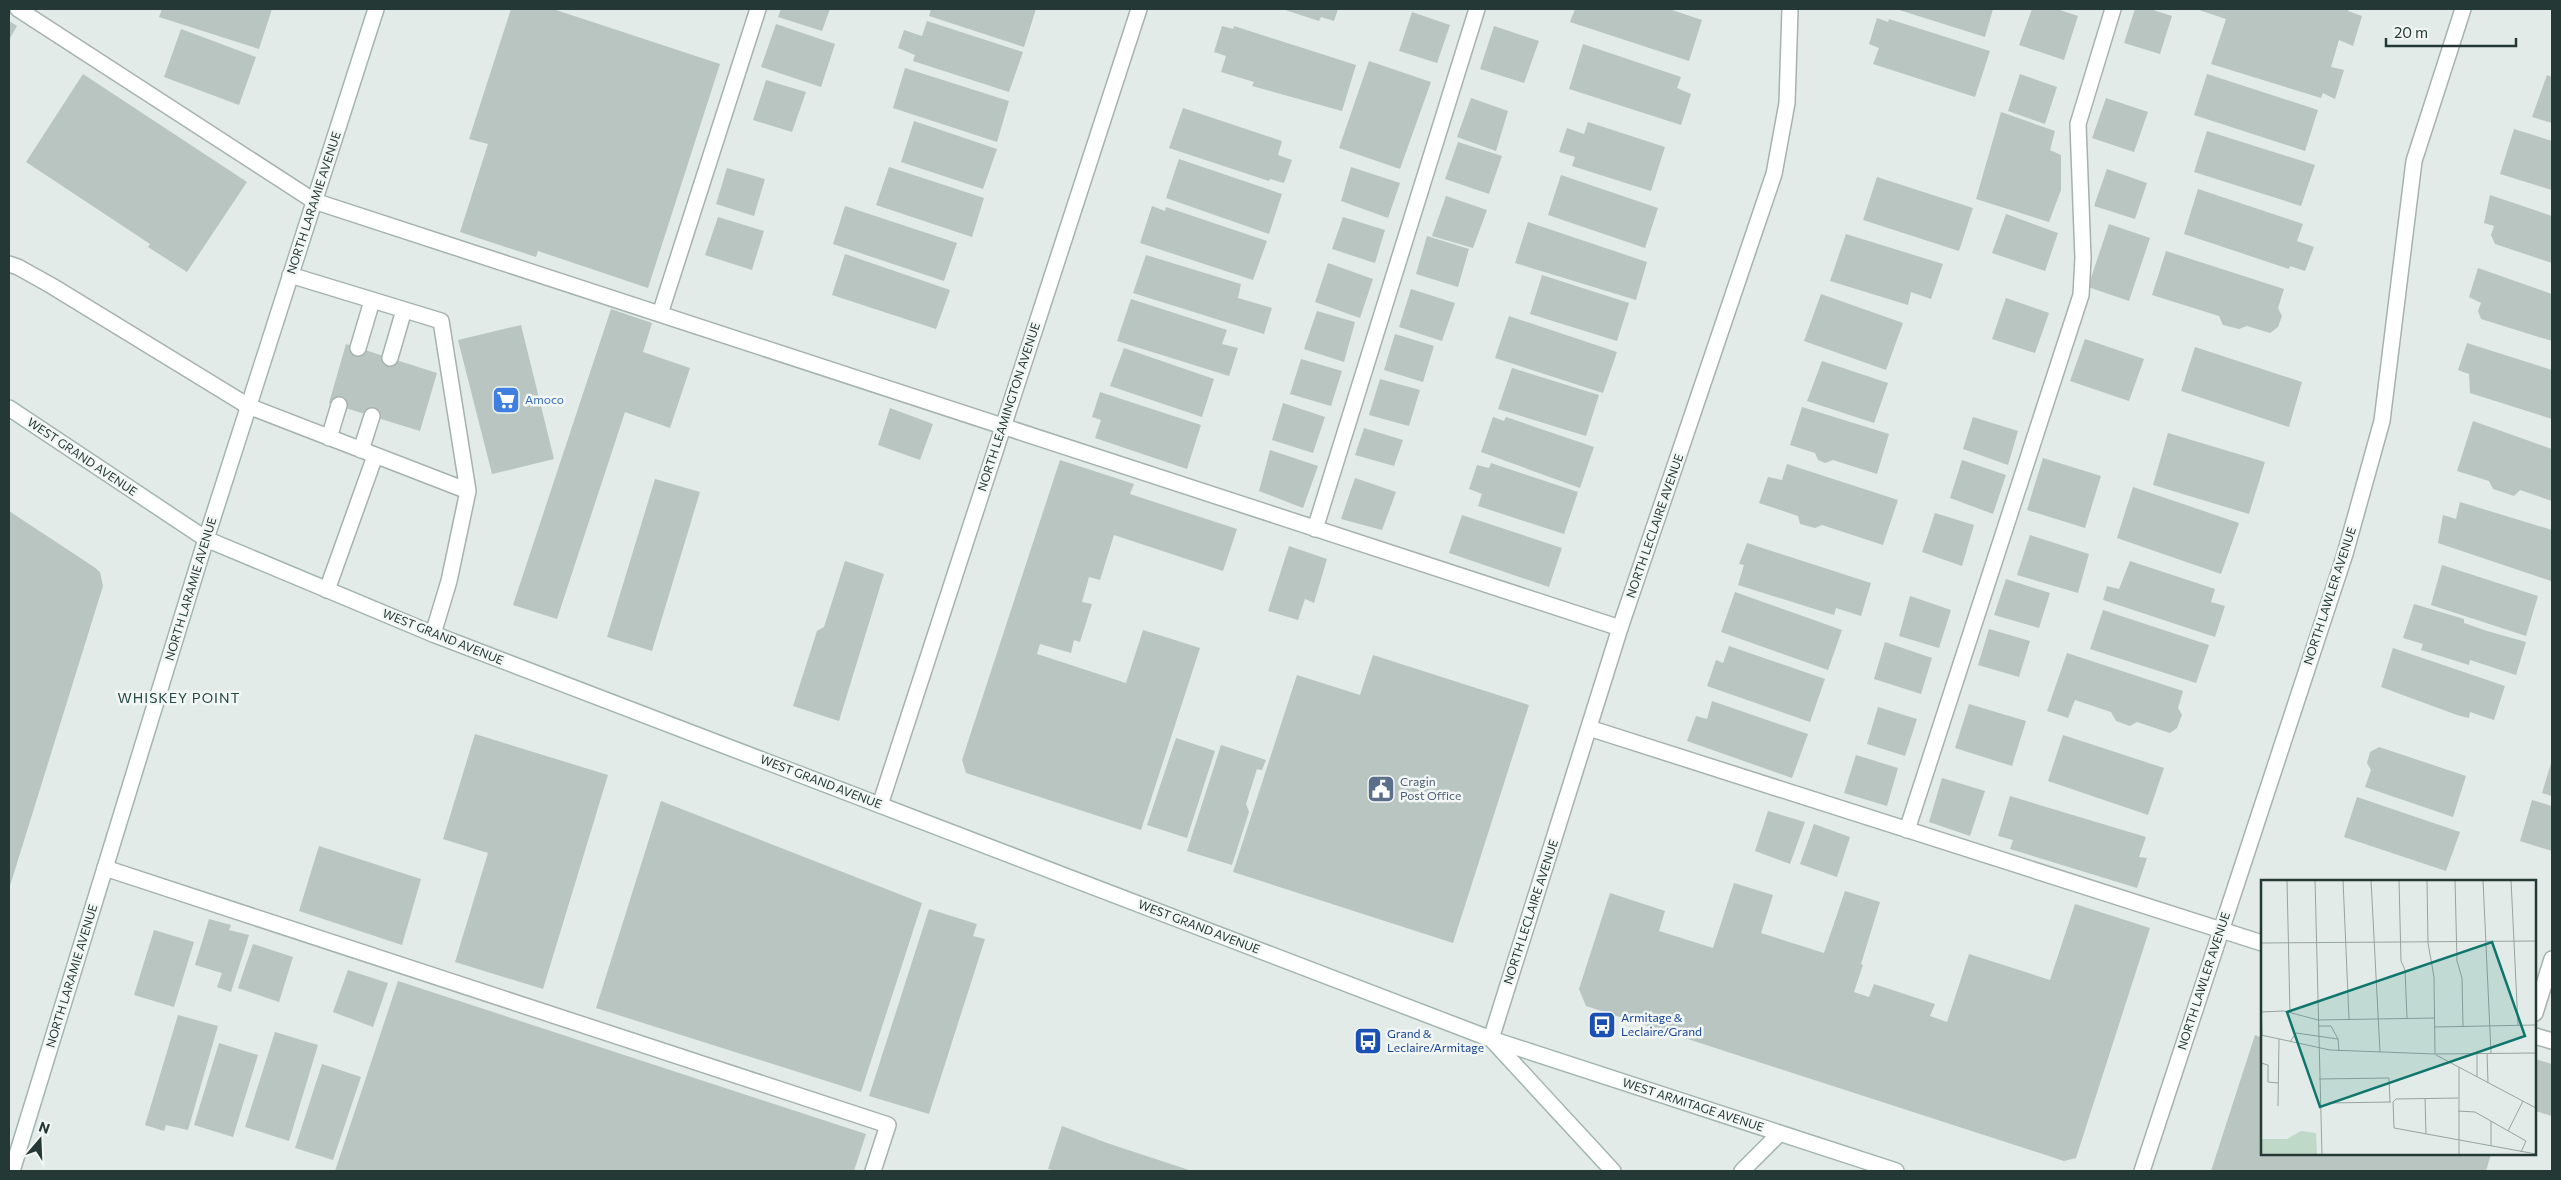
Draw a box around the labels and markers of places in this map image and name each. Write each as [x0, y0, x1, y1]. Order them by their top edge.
supermarket icon: Amoco [491, 385, 521, 415]
place label: Amoco [525, 392, 564, 406]
public building icon: Cragin Post Office [1366, 774, 1396, 804]
place label: Cragin Post Office [1400, 774, 1461, 802]
bus stop icon: Armitage & Leclaire/Grand [1587, 1010, 1617, 1040]
place label: Armitage & Leclaire/Grand [1621, 1010, 1702, 1038]
bus stop icon: Grand & Leclaire/Armitage [1353, 1026, 1383, 1056]
place label: Grand & Leclaire/Armitage [1387, 1026, 1484, 1054]

